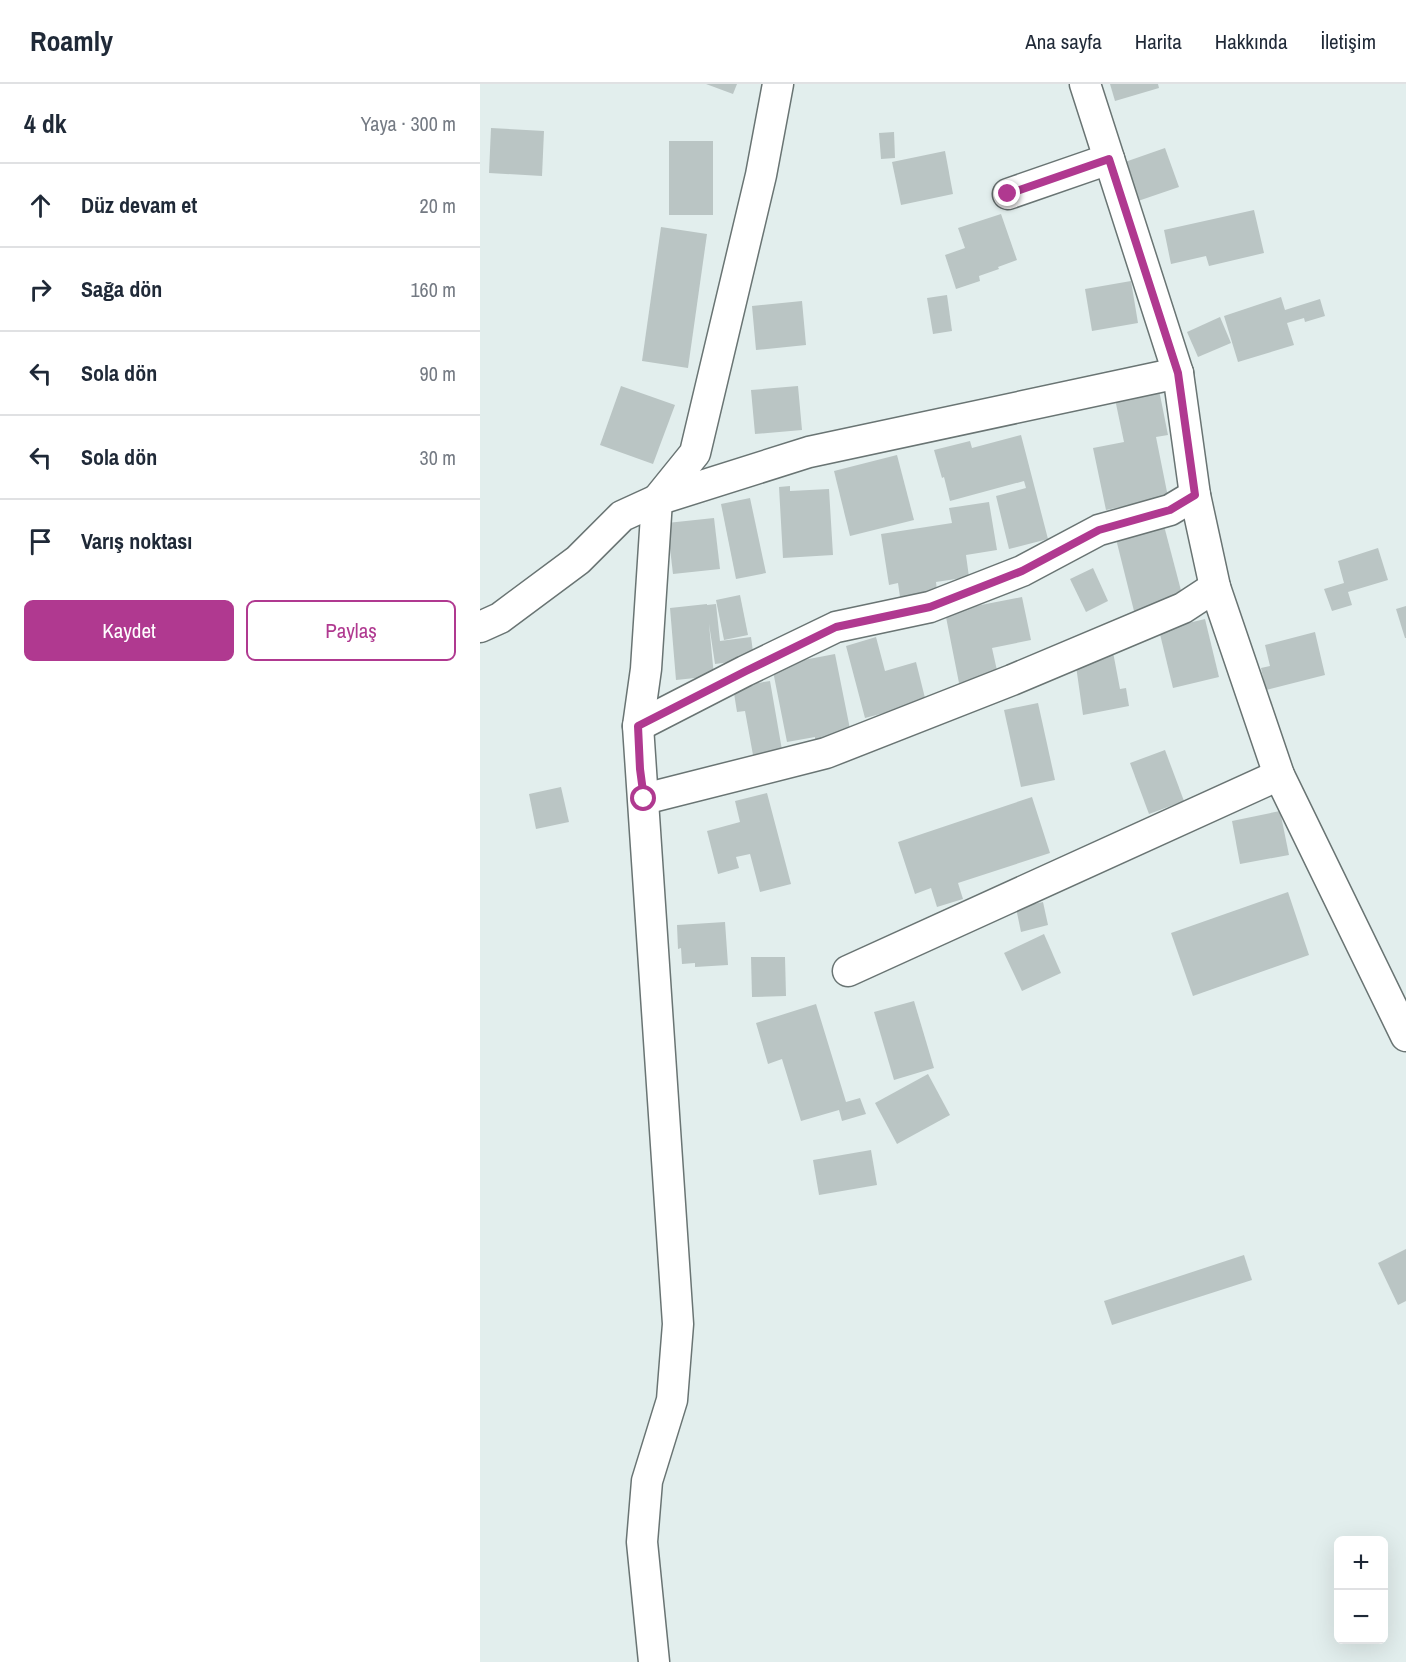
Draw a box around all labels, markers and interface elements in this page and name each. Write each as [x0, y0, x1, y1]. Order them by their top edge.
text: Roamly [30, 22, 113, 60]
text: Ana sayfa [1025, 27, 1102, 56]
text: Harita [1135, 27, 1182, 56]
text: Hakkında [1215, 27, 1287, 56]
text: İletişim [1320, 27, 1376, 56]
text: 4 dk [24, 106, 67, 141]
text: Yaya · 300 m [361, 110, 456, 137]
route end [994, 180, 1020, 206]
icon: ahead [24, 189, 57, 222]
text: Düz devam et [81, 190, 197, 220]
text: 20 m [420, 192, 456, 219]
icon: right [24, 273, 57, 306]
text: Sağa dön [81, 274, 162, 304]
text: 160 m [410, 276, 456, 303]
icon: left [24, 357, 57, 390]
text: Sola dön [81, 358, 157, 388]
text: 90 m [420, 360, 456, 387]
icon: left [24, 441, 57, 474]
text: Sola dön [81, 442, 157, 472]
text: 30 m [420, 444, 456, 471]
icon: arrive [24, 525, 57, 558]
text: Varış noktası [81, 526, 192, 556]
button: Kaydet [24, 600, 234, 661]
button: Paylaş [246, 600, 456, 661]
route start [630, 785, 656, 811]
map controls [1334, 1536, 1388, 1644]
button: + [1334, 1536, 1388, 1590]
button: − [1334, 1590, 1388, 1644]

